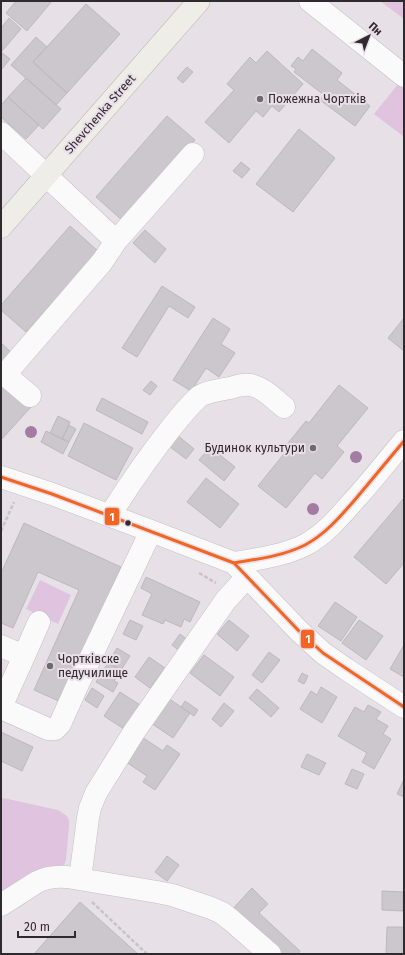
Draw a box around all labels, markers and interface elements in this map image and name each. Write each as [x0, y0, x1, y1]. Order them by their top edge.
north arrow [349, 16, 389, 56]
text: Пн [366, 20, 385, 38]
street label: Shevchenka Street [62, 71, 139, 157]
place label: Пожежна Чортків [268, 92, 367, 106]
marker: Пожежна Чортків [255, 94, 265, 104]
place label: Будинок культури [205, 441, 305, 455]
marker: Будинок культури [308, 443, 318, 453]
line badge: 1 [104, 507, 120, 526]
text: 1 [109, 511, 115, 524]
unlabelled marker [123, 518, 133, 528]
line badge: 1 [300, 629, 315, 649]
text: 1 [305, 633, 311, 646]
place label: Чортківске педучилище [58, 652, 128, 680]
marker: Чортківске педучилище [45, 661, 55, 671]
scale bar [18, 913, 75, 939]
text: 20 m [24, 920, 50, 934]

